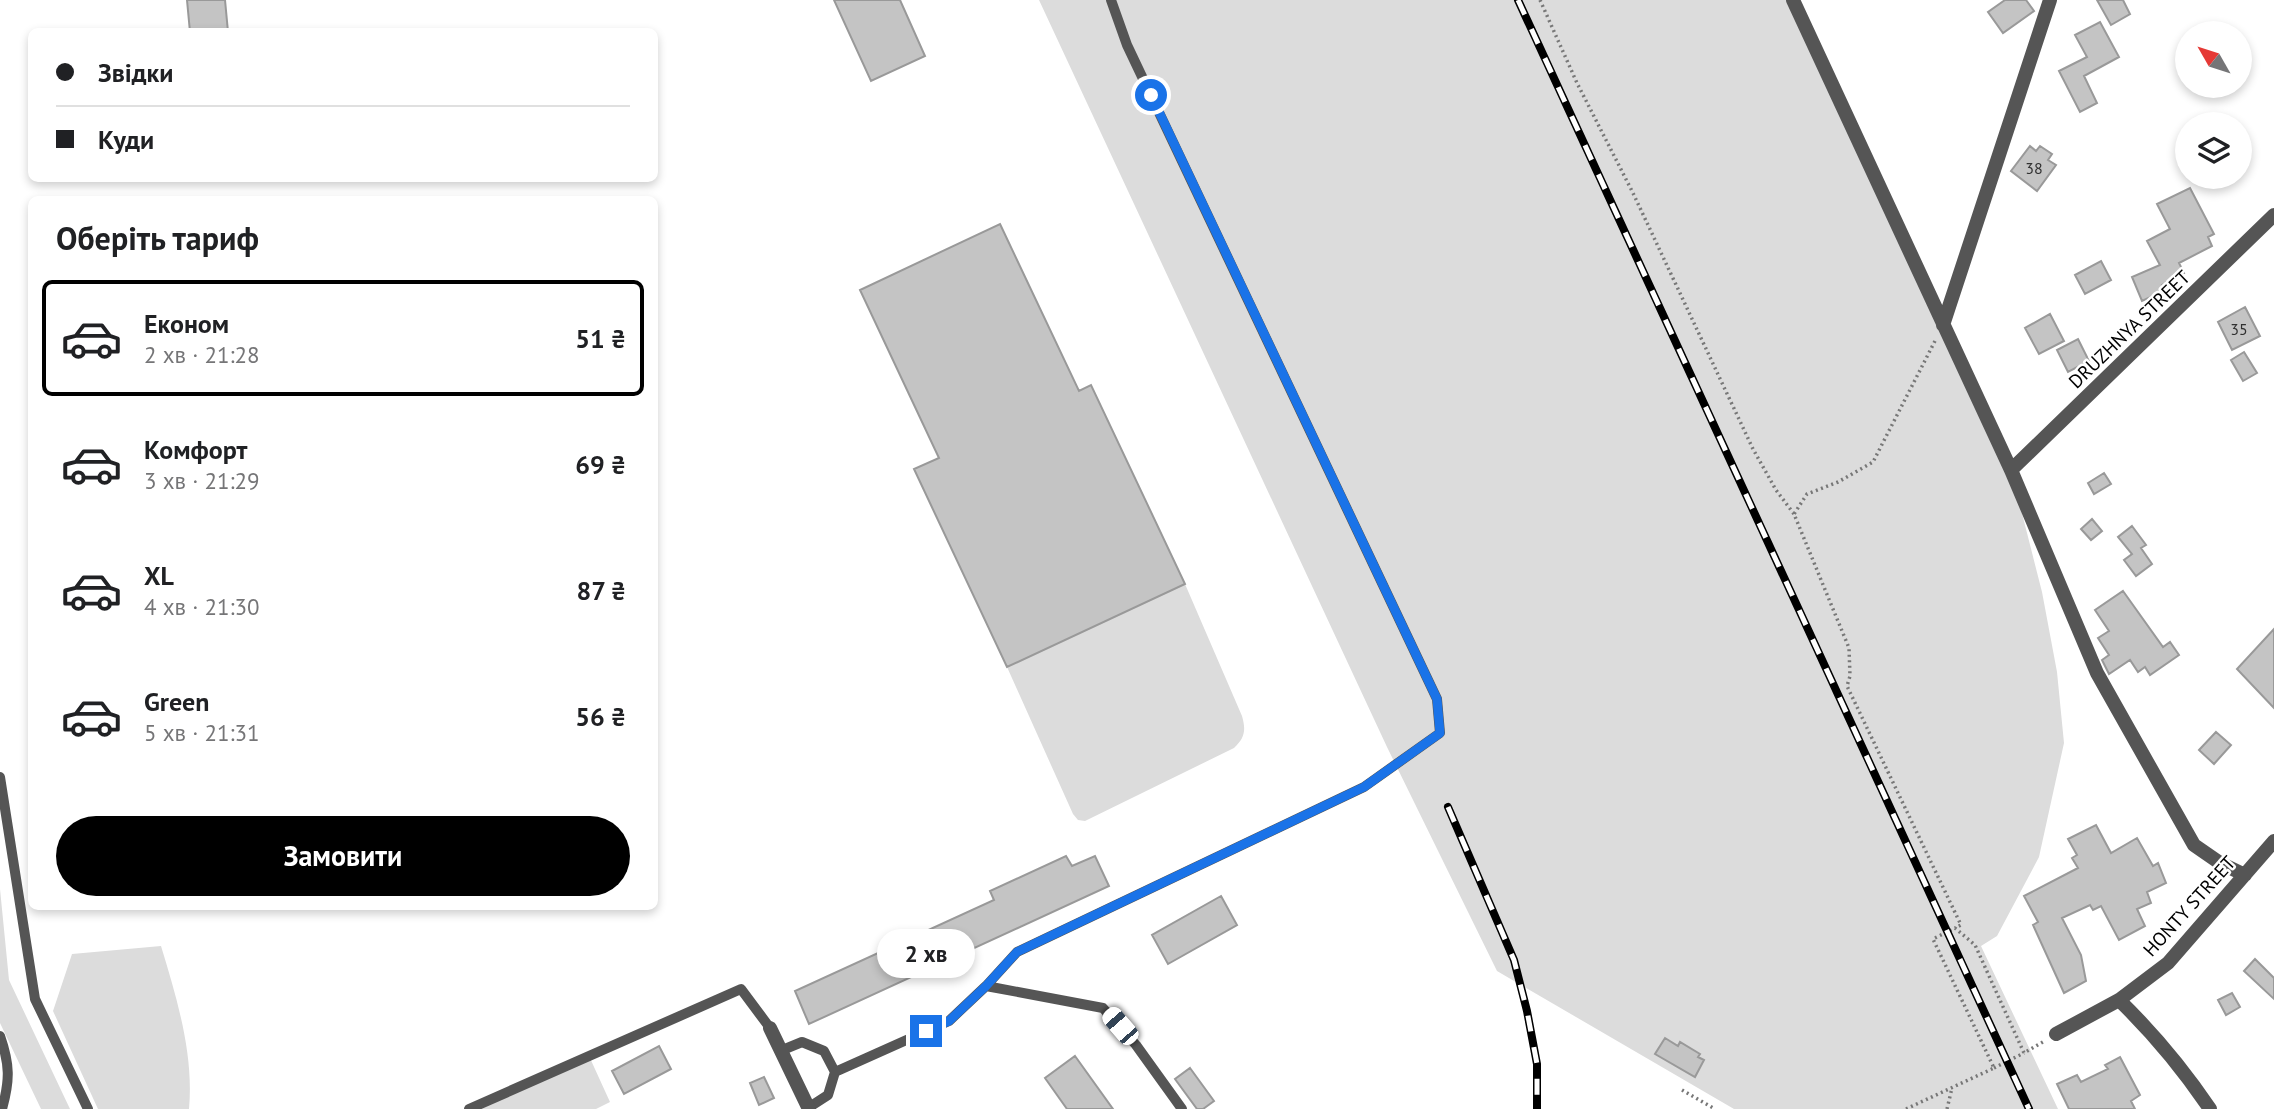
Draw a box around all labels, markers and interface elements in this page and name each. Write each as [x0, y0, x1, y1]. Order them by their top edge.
north arrow [2175, 21, 2252, 98]
map controls [2175, 21, 2252, 189]
text: Звідки [98, 56, 173, 89]
route start [1135, 79, 1167, 111]
button: layers [2175, 112, 2252, 189]
text: Куди [98, 123, 154, 156]
house number: 38 [2025, 158, 2043, 178]
text: Оберіть тариф [56, 217, 259, 259]
street label: DRUZHNYA STREET [2063, 265, 2195, 393]
icon: car [60, 307, 123, 370]
text: Економ [144, 307, 229, 340]
house number: 35 [2230, 319, 2248, 339]
text: 51 ₴ [575, 322, 626, 355]
text: 2 хв · 21:28 [144, 340, 260, 369]
icon: car [60, 433, 123, 496]
text: Комфорт [144, 433, 247, 466]
text: 69 ₴ [575, 448, 626, 481]
text: 3 хв · 21:29 [144, 466, 260, 495]
icon: car [60, 559, 123, 622]
text: XL [144, 559, 174, 592]
text: 87 ₴ [577, 574, 626, 607]
text: 4 хв · 21:30 [144, 592, 260, 621]
icon: car [60, 685, 123, 748]
text: Green [144, 685, 209, 718]
text: 56 ₴ [575, 700, 626, 733]
text: 5 хв · 21:31 [144, 718, 260, 747]
button: Замовити [56, 816, 630, 896]
street label: HONTY STREET [2138, 850, 2241, 961]
callout: 2 хв [877, 930, 975, 978]
text: 2 хв [905, 939, 947, 968]
car [1099, 1003, 1142, 1049]
route end [910, 1015, 942, 1047]

